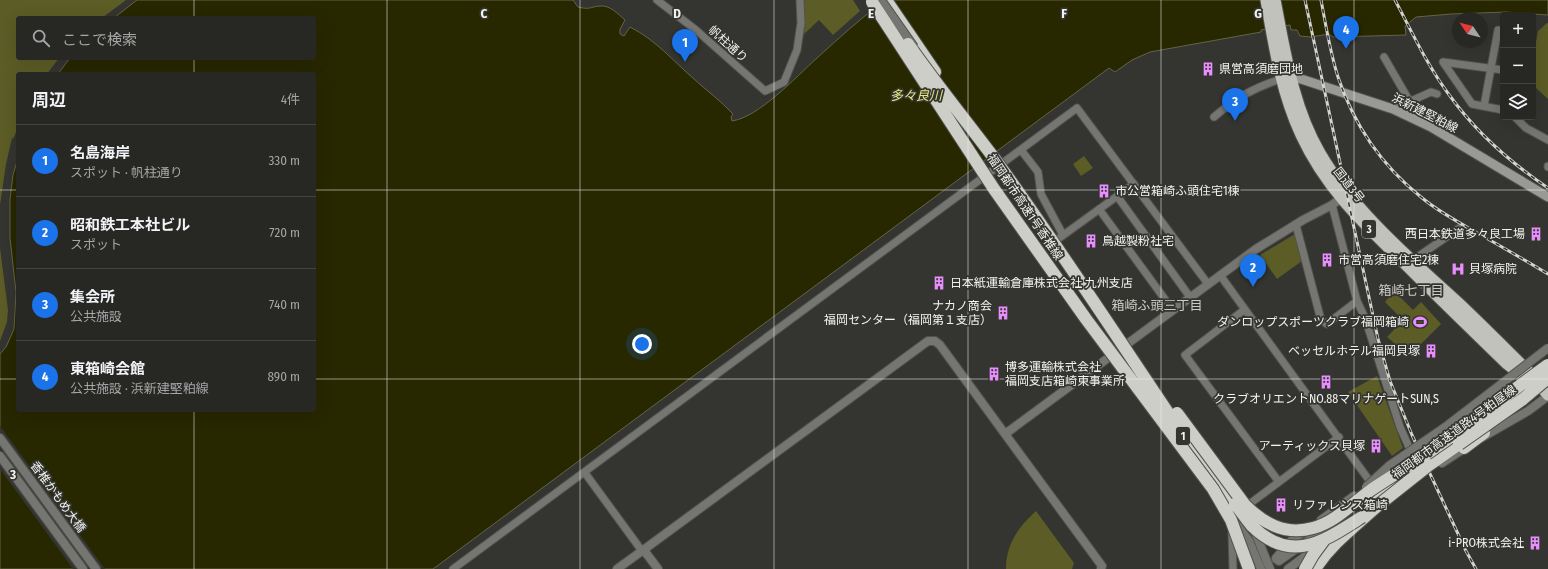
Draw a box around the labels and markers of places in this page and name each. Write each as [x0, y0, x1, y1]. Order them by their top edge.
pin: 4 [1333, 16, 1359, 49]
pin: 1 [672, 29, 698, 62]
building icon: 県営高須磨団地 [1200, 61, 1216, 77]
place label: 県営高須磨団地 [1219, 62, 1303, 76]
pin: 3 [1222, 88, 1248, 121]
building icon: 市公営箱崎ふ頭住宅1棟 [1096, 183, 1112, 199]
place label: 市公営箱崎ふ頭住宅1棟 [1115, 184, 1240, 198]
building icon: 西日本鉄道多々良工場 [1528, 226, 1544, 242]
place label: 西日本鉄道多々良工場 [1405, 227, 1525, 241]
building icon: 鳥越製粉社宅 [1083, 233, 1099, 249]
place label: 鳥越製粉社宅 [1102, 234, 1174, 248]
building icon: 市営高須磨住宅2棟 [1319, 252, 1335, 268]
place label: 市営高須磨住宅2棟 [1338, 253, 1439, 267]
pin: 2 [1240, 254, 1266, 287]
hospital icon: 貝塚病院 [1450, 261, 1466, 277]
place label: 貝塚病院 [1469, 262, 1517, 276]
building icon: 日本紙運輸倉庫株式会社 九州支店 [931, 275, 947, 291]
place label: 日本紙運輸倉庫株式会社 九州支店 [950, 276, 1133, 290]
place label: ナカノ商会 福岡センター（福岡第１支店） [824, 299, 992, 327]
building icon: ナカノ商会 福岡センター（福岡第１支店） [995, 305, 1011, 321]
sports icon: ダンロップスポーツクラブ福岡箱崎 [1412, 314, 1428, 330]
place label: ダンロップスポーツクラブ福岡箱崎 [1217, 315, 1409, 329]
building icon: ベッセルホテル福岡貝塚 [1423, 343, 1439, 359]
place label: ベッセルホテル福岡貝塚 [1288, 344, 1420, 358]
place label: 博多運輸株式会社 福岡支店箱崎東事業所 [1005, 360, 1125, 388]
building icon: 博多運輸株式会社 福岡支店箱崎東事業所 [986, 366, 1002, 382]
building icon: クラブオリエントNO.88マリナゲートSUN,S [1318, 374, 1334, 390]
place label: クラブオリエントNO.88マリナゲートSUN,S [1213, 392, 1439, 406]
building icon: アーティックス貝塚 [1368, 438, 1384, 454]
place label: アーティックス貝塚 [1259, 439, 1365, 453]
building icon: リファレンス箱崎 [1273, 497, 1289, 513]
place label: リファレンス箱崎 [1292, 498, 1388, 512]
building icon: i-PRO株式会社 [1527, 535, 1543, 551]
place label: i-PRO株式会社 [1448, 536, 1524, 550]

